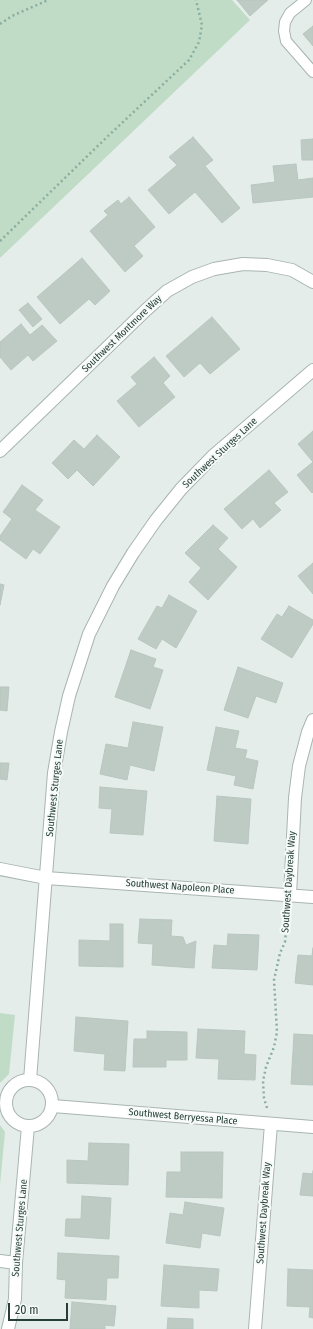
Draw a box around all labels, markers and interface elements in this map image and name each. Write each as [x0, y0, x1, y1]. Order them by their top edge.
street label: Southwest Montmore Way [80, 293, 164, 375]
street label: Southwest Sturges Lane [180, 415, 260, 491]
street label: Southwest Sturges Lane [44, 739, 66, 837]
street label: Southwest Daybreak Way [279, 831, 299, 933]
street label: Southwest Napoleon Place [125, 877, 235, 897]
street label: Southwest Berryessa Place [128, 1106, 238, 1128]
street label: Southwest Daybreak Way [254, 1162, 274, 1264]
street label: Southwest Sturges Lane [10, 1179, 30, 1277]
scale bar [10, 1295, 70, 1321]
text: 20 m [15, 1303, 39, 1317]

